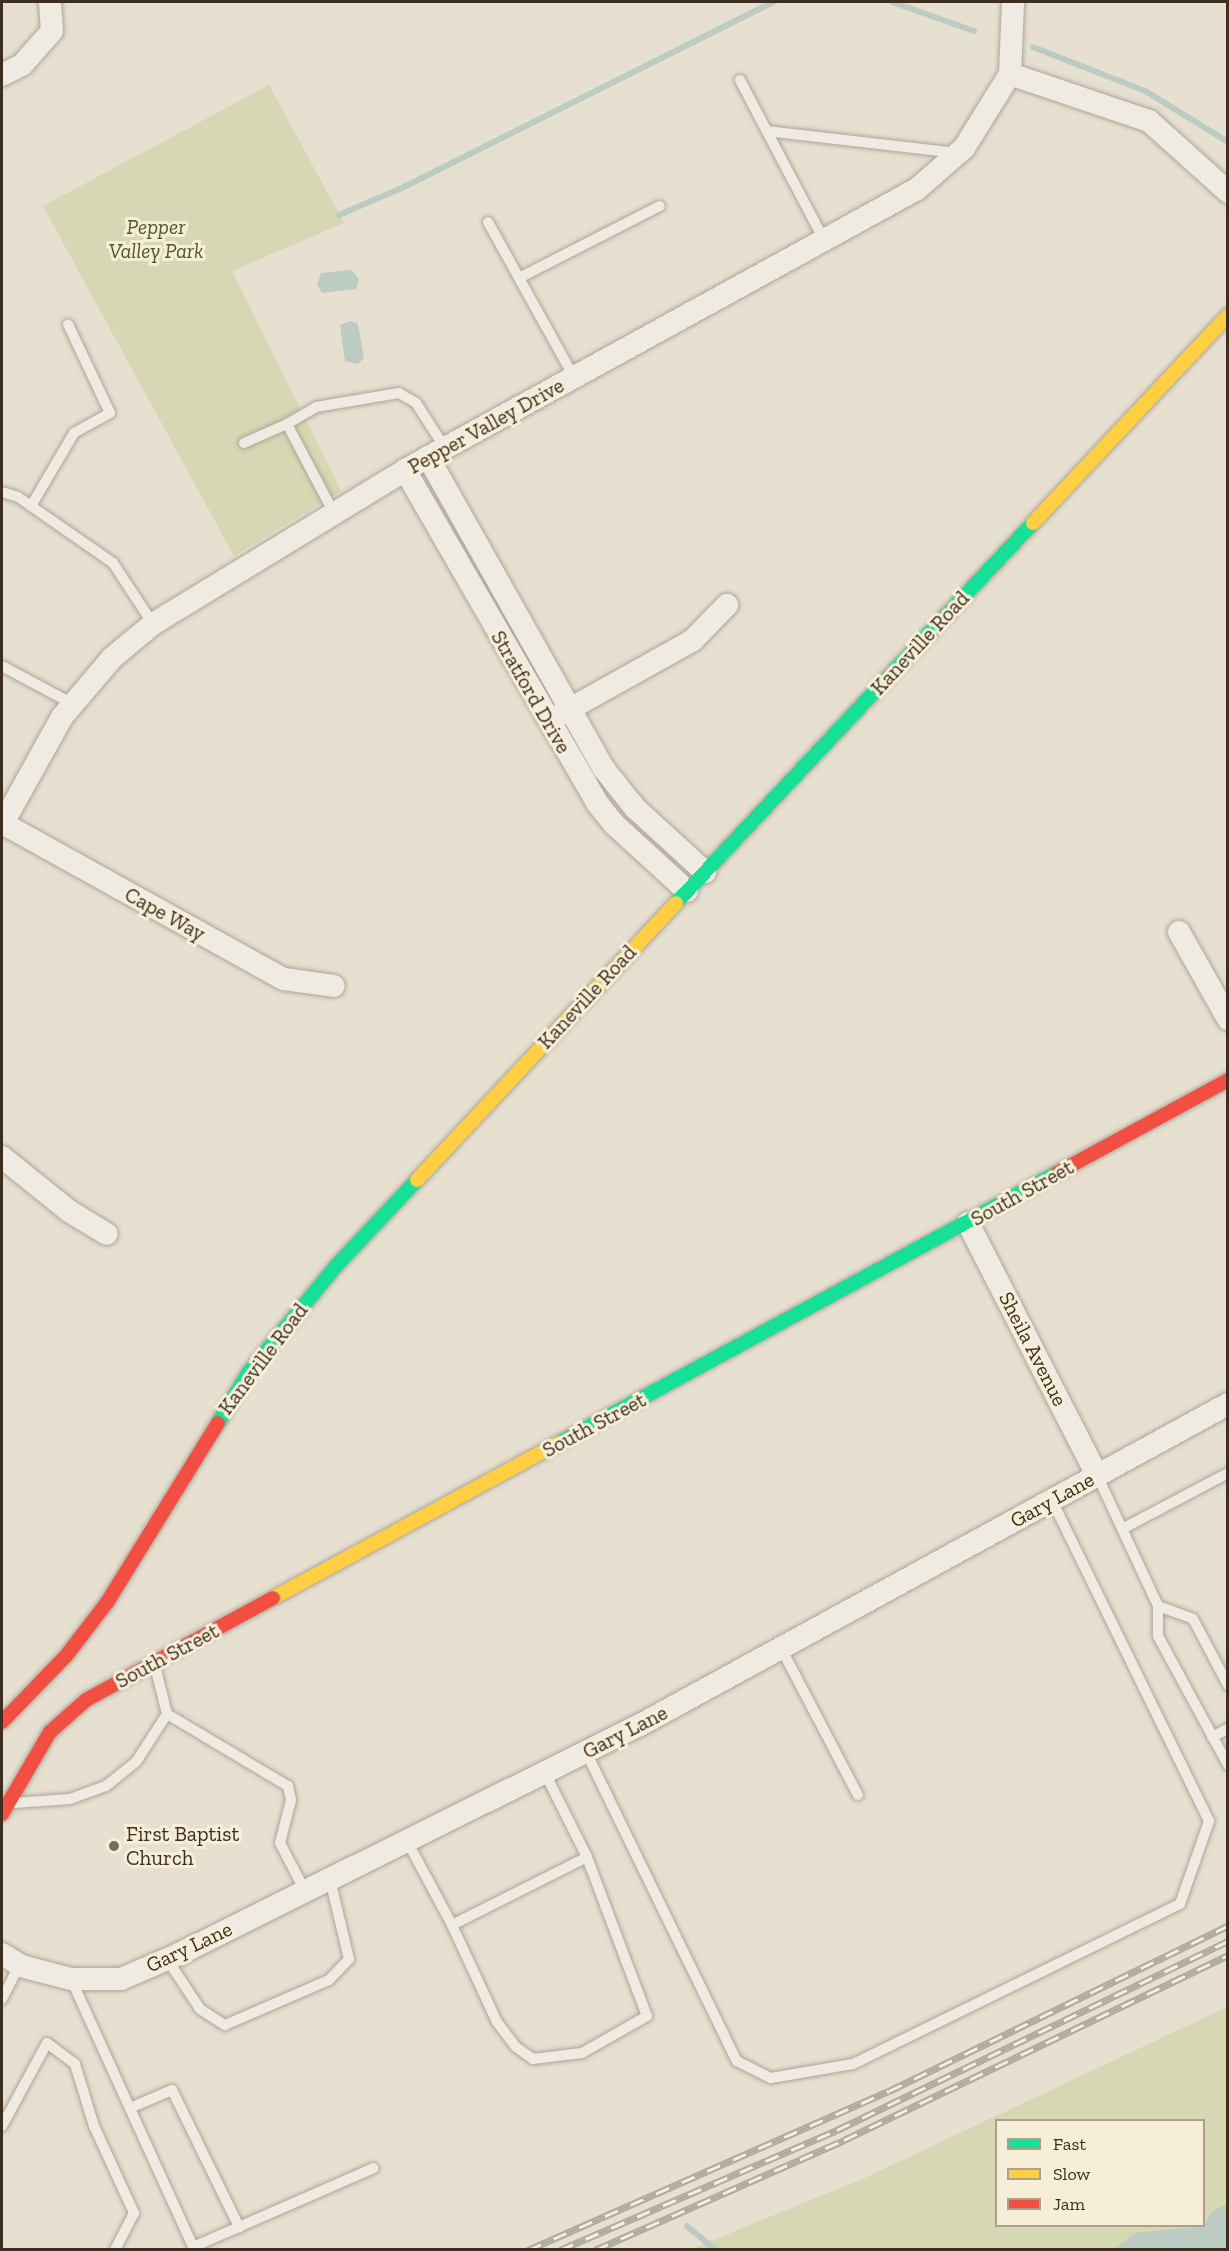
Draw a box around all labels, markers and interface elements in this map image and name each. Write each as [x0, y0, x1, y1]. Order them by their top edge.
park label: Pepper Valley Park [109, 214, 203, 264]
street label: Pepper Valley Drive [403, 372, 569, 480]
street label: Kaneville Road [866, 586, 974, 700]
street label: Stratford Drive [486, 626, 576, 758]
street label: Cape Way [120, 881, 210, 947]
street label: Kaneville Road [533, 940, 641, 1054]
street label: South Street [966, 1154, 1078, 1232]
street label: Sheila Avenue [993, 1287, 1073, 1411]
street label: Kaneville Road [213, 1298, 313, 1420]
street label: South Street [538, 1387, 650, 1463]
street label: Gary Lane [1005, 1467, 1099, 1533]
street label: South Street [111, 1618, 223, 1694]
street label: Gary Lane [578, 1700, 672, 1764]
place label: First Baptist Church [126, 1821, 239, 1871]
marker: First Baptist Church [107, 1839, 121, 1853]
street label: Gary Lane [142, 1916, 236, 1978]
legend [995, 2119, 1205, 2227]
text: Fast [1053, 2133, 1086, 2155]
text: Slow [1053, 2163, 1090, 2185]
text: Jam [1053, 2193, 1085, 2215]

